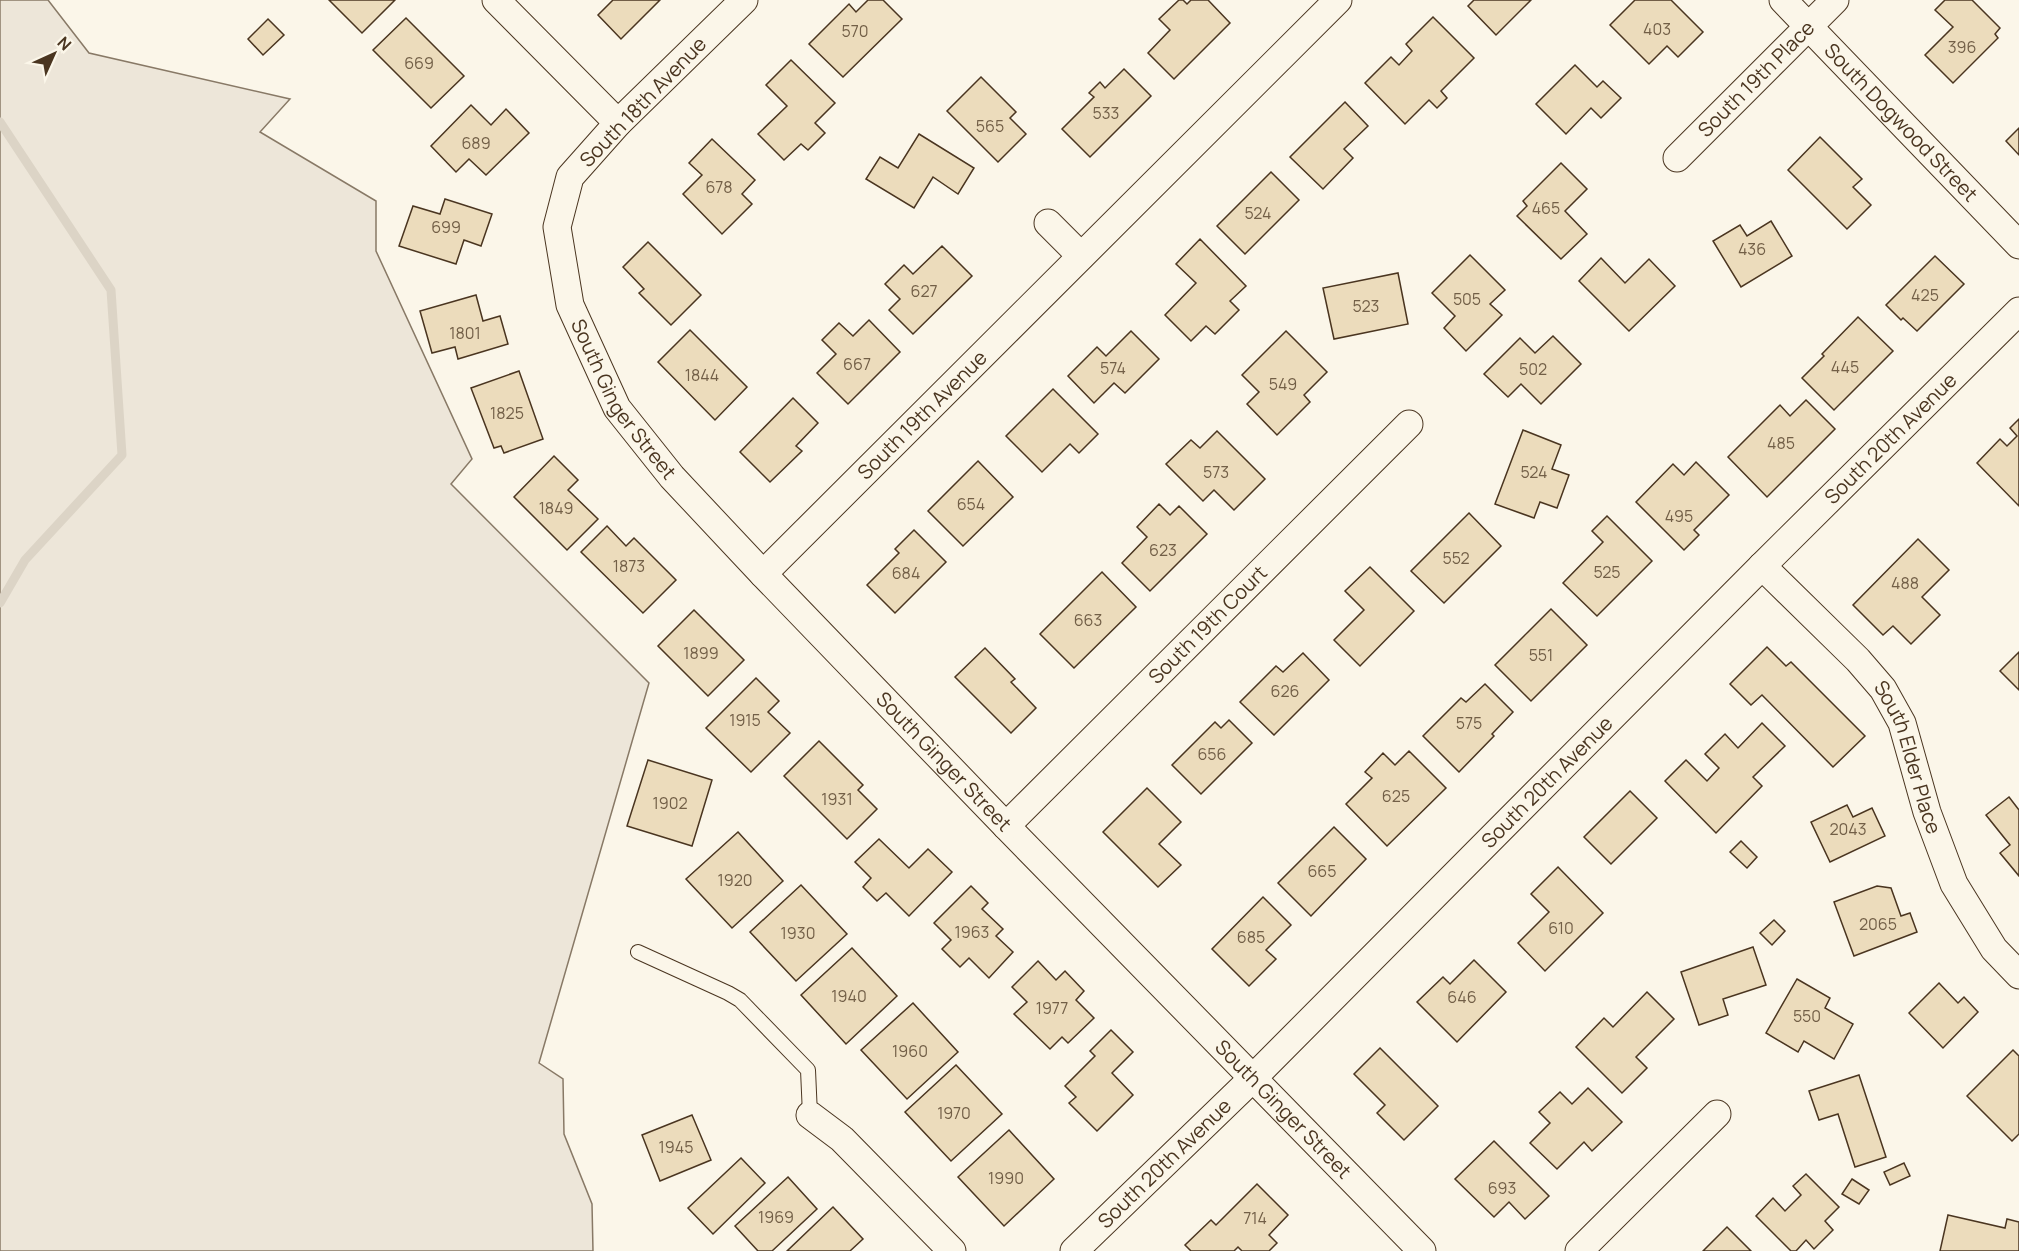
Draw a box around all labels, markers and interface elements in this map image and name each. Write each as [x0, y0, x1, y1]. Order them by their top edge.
street label: South 19th Place [1692, 14, 1820, 143]
house number: 403 [1643, 18, 1671, 40]
house number: 570 [841, 20, 869, 42]
north arrow [24, 24, 84, 84]
street label: South 18th Avenue [573, 31, 712, 173]
text: N [53, 32, 76, 55]
house number: 396 [1948, 36, 1976, 58]
street label: South Dogwood Street [1819, 37, 1984, 207]
house number: 669 [404, 52, 434, 74]
house number: 533 [1093, 102, 1119, 124]
house number: 565 [976, 115, 1004, 137]
house number: 689 [461, 132, 491, 154]
house number: 678 [705, 176, 733, 198]
house number: 465 [1532, 197, 1560, 219]
house number: 524 [1244, 202, 1272, 224]
house number: 699 [431, 216, 461, 238]
house number: 436 [1738, 238, 1766, 260]
house number: 627 [910, 280, 938, 302]
house number: 425 [1911, 284, 1939, 306]
house number: 505 [1453, 288, 1481, 310]
house number: 523 [1353, 295, 1379, 317]
street label: South Ginger Street [565, 314, 683, 485]
house number: 1801 [449, 322, 481, 344]
street label: South 19th Avenue [851, 344, 993, 485]
house number: 667 [843, 353, 871, 375]
house number: 445 [1831, 356, 1859, 378]
house number: 574 [1100, 357, 1126, 379]
house number: 502 [1519, 358, 1547, 380]
house number: 1844 [685, 364, 719, 386]
street label: South 20th Avenue [1818, 367, 1962, 510]
house number: 549 [1269, 373, 1297, 395]
house number: 1825 [490, 402, 524, 424]
house number: 485 [1767, 432, 1795, 454]
house number: 573 [1203, 461, 1229, 483]
house number: 524 [1520, 461, 1548, 483]
house number: 654 [957, 493, 985, 515]
house number: 1849 [539, 497, 573, 519]
house number: 495 [1665, 505, 1693, 527]
house number: 623 [1149, 539, 1177, 561]
house number: 552 [1442, 547, 1470, 569]
house number: 1873 [613, 555, 645, 577]
street label: South 19th Court [1142, 559, 1273, 690]
house number: 525 [1593, 561, 1621, 583]
house number: 684 [892, 562, 920, 584]
house number: 488 [1891, 572, 1919, 594]
house number: 663 [1074, 609, 1102, 631]
house number: 1899 [683, 642, 719, 664]
house number: 551 [1529, 644, 1553, 666]
street label: South Elder Place [1868, 674, 1948, 838]
house number: 626 [1271, 680, 1299, 702]
street label: South Ginger Street [871, 685, 1018, 837]
house number: 1915 [729, 709, 761, 731]
street label: South 20th Avenue [1475, 710, 1618, 854]
house number: 575 [1456, 712, 1482, 734]
house number: 656 [1197, 743, 1227, 765]
house number: 625 [1382, 785, 1410, 807]
house number: 1931 [821, 788, 853, 810]
house number: 1902 [652, 792, 688, 814]
house number: 2043 [1829, 818, 1867, 840]
house number: 665 [1307, 860, 1337, 882]
house number: 1920 [717, 869, 753, 891]
house number: 2065 [1859, 913, 1897, 935]
house number: 610 [1548, 917, 1574, 939]
house number: 1963 [955, 921, 989, 943]
house number: 1930 [781, 922, 815, 944]
house number: 685 [1237, 926, 1265, 948]
house number: 1940 [831, 985, 867, 1007]
house number: 646 [1447, 986, 1477, 1008]
house number: 1977 [1036, 997, 1068, 1019]
house number: 550 [1793, 1005, 1821, 1027]
street label: South Ginger Street [1210, 1034, 1358, 1184]
house number: 1960 [892, 1040, 928, 1062]
street label: South 20th Avenue [1092, 1092, 1237, 1234]
house number: 1970 [937, 1102, 971, 1124]
house number: 1945 [659, 1136, 693, 1158]
house number: 1990 [988, 1167, 1024, 1189]
house number: 693 [1488, 1177, 1516, 1199]
house number: 1969 [758, 1206, 794, 1228]
house number: 714 [1243, 1207, 1267, 1229]

